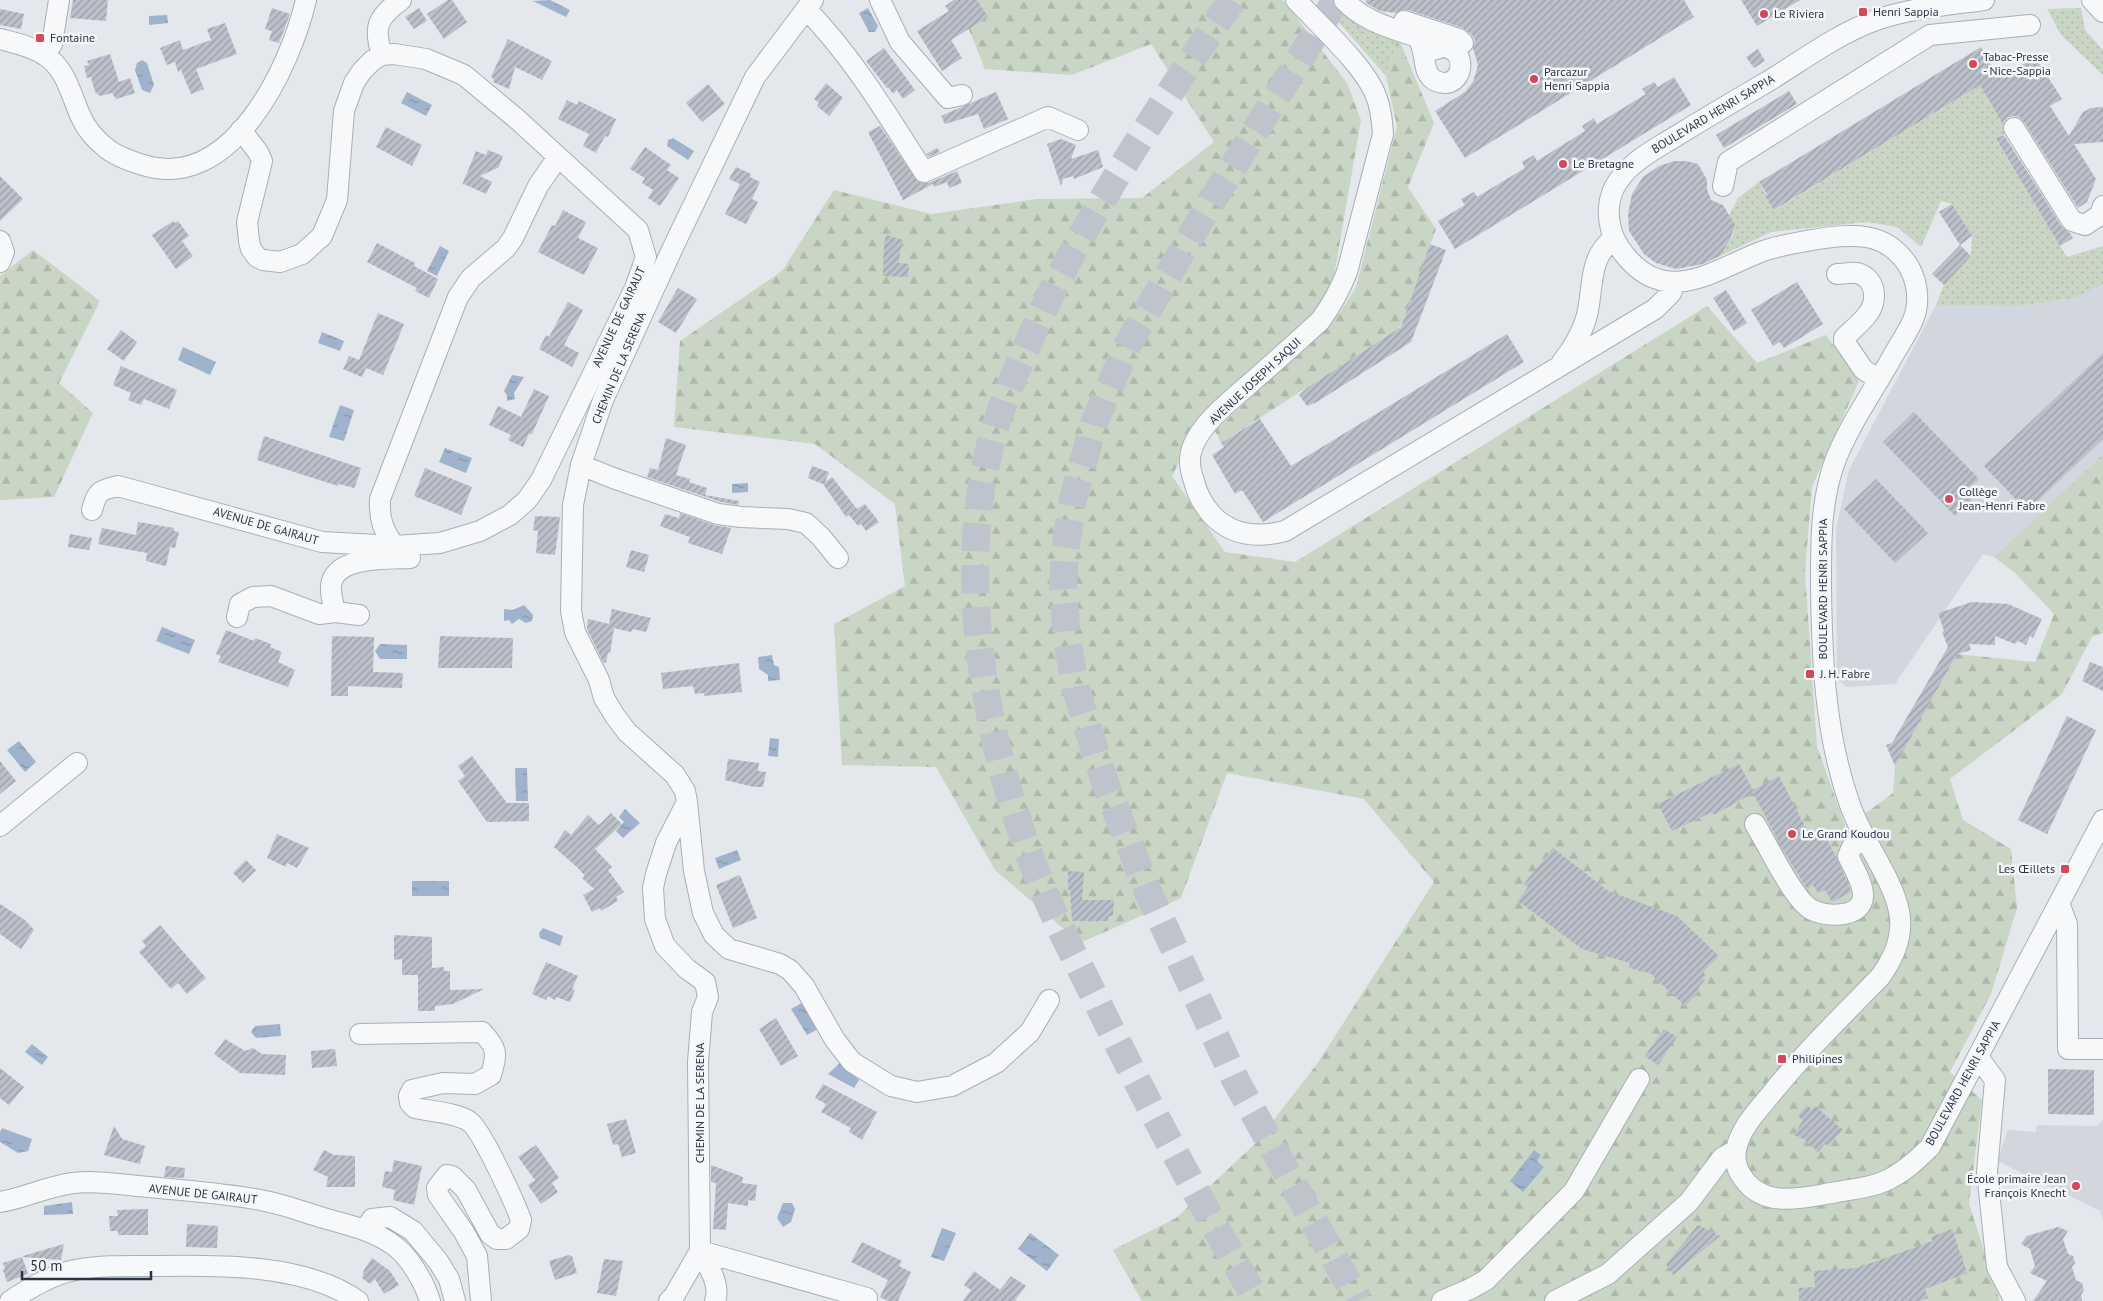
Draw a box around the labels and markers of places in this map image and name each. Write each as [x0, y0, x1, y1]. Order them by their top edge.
place label: Henri Sappia [1873, 4, 1939, 19]
place label: Le Riviera [1774, 6, 1824, 21]
marker: Henri Sappia [1857, 6, 1869, 18]
marker: Le Riviera [1758, 8, 1770, 20]
place label: Fontaine [50, 30, 95, 45]
marker: Fontaine [34, 32, 46, 44]
place label: Tabac-Presse - Nice-Sappia [1983, 49, 2051, 78]
marker: Tabac-Presse - Nice-Sappia [1967, 58, 1979, 70]
place label: Parcazur Henri Sappia [1544, 64, 1610, 93]
marker: Parcazur Henri Sappia [1528, 73, 1540, 85]
place label: Le Bretagne [1573, 156, 1634, 171]
marker: Le Bretagne [1557, 158, 1569, 170]
place label: Collège Jean-Henri Fabre [1958, 484, 2045, 513]
marker: Collège Jean-Henri Fabre [1943, 493, 1955, 505]
place label: J. H. Fabre [1819, 666, 1870, 681]
marker: J. H. Fabre [1804, 668, 1816, 680]
place label: Le Grand Koudou [1802, 826, 1889, 841]
marker: Le Grand Koudou [1786, 828, 1798, 840]
place label: Les Œillets [1999, 861, 2055, 876]
marker: Les Œillets [2059, 863, 2071, 875]
place label: Philipines [1792, 1051, 1843, 1066]
marker: Philipines [1776, 1053, 1788, 1065]
place label: École primaire Jean François Knecht [1967, 1171, 2066, 1200]
marker: École primaire Jean François Knecht [2070, 1180, 2082, 1192]

